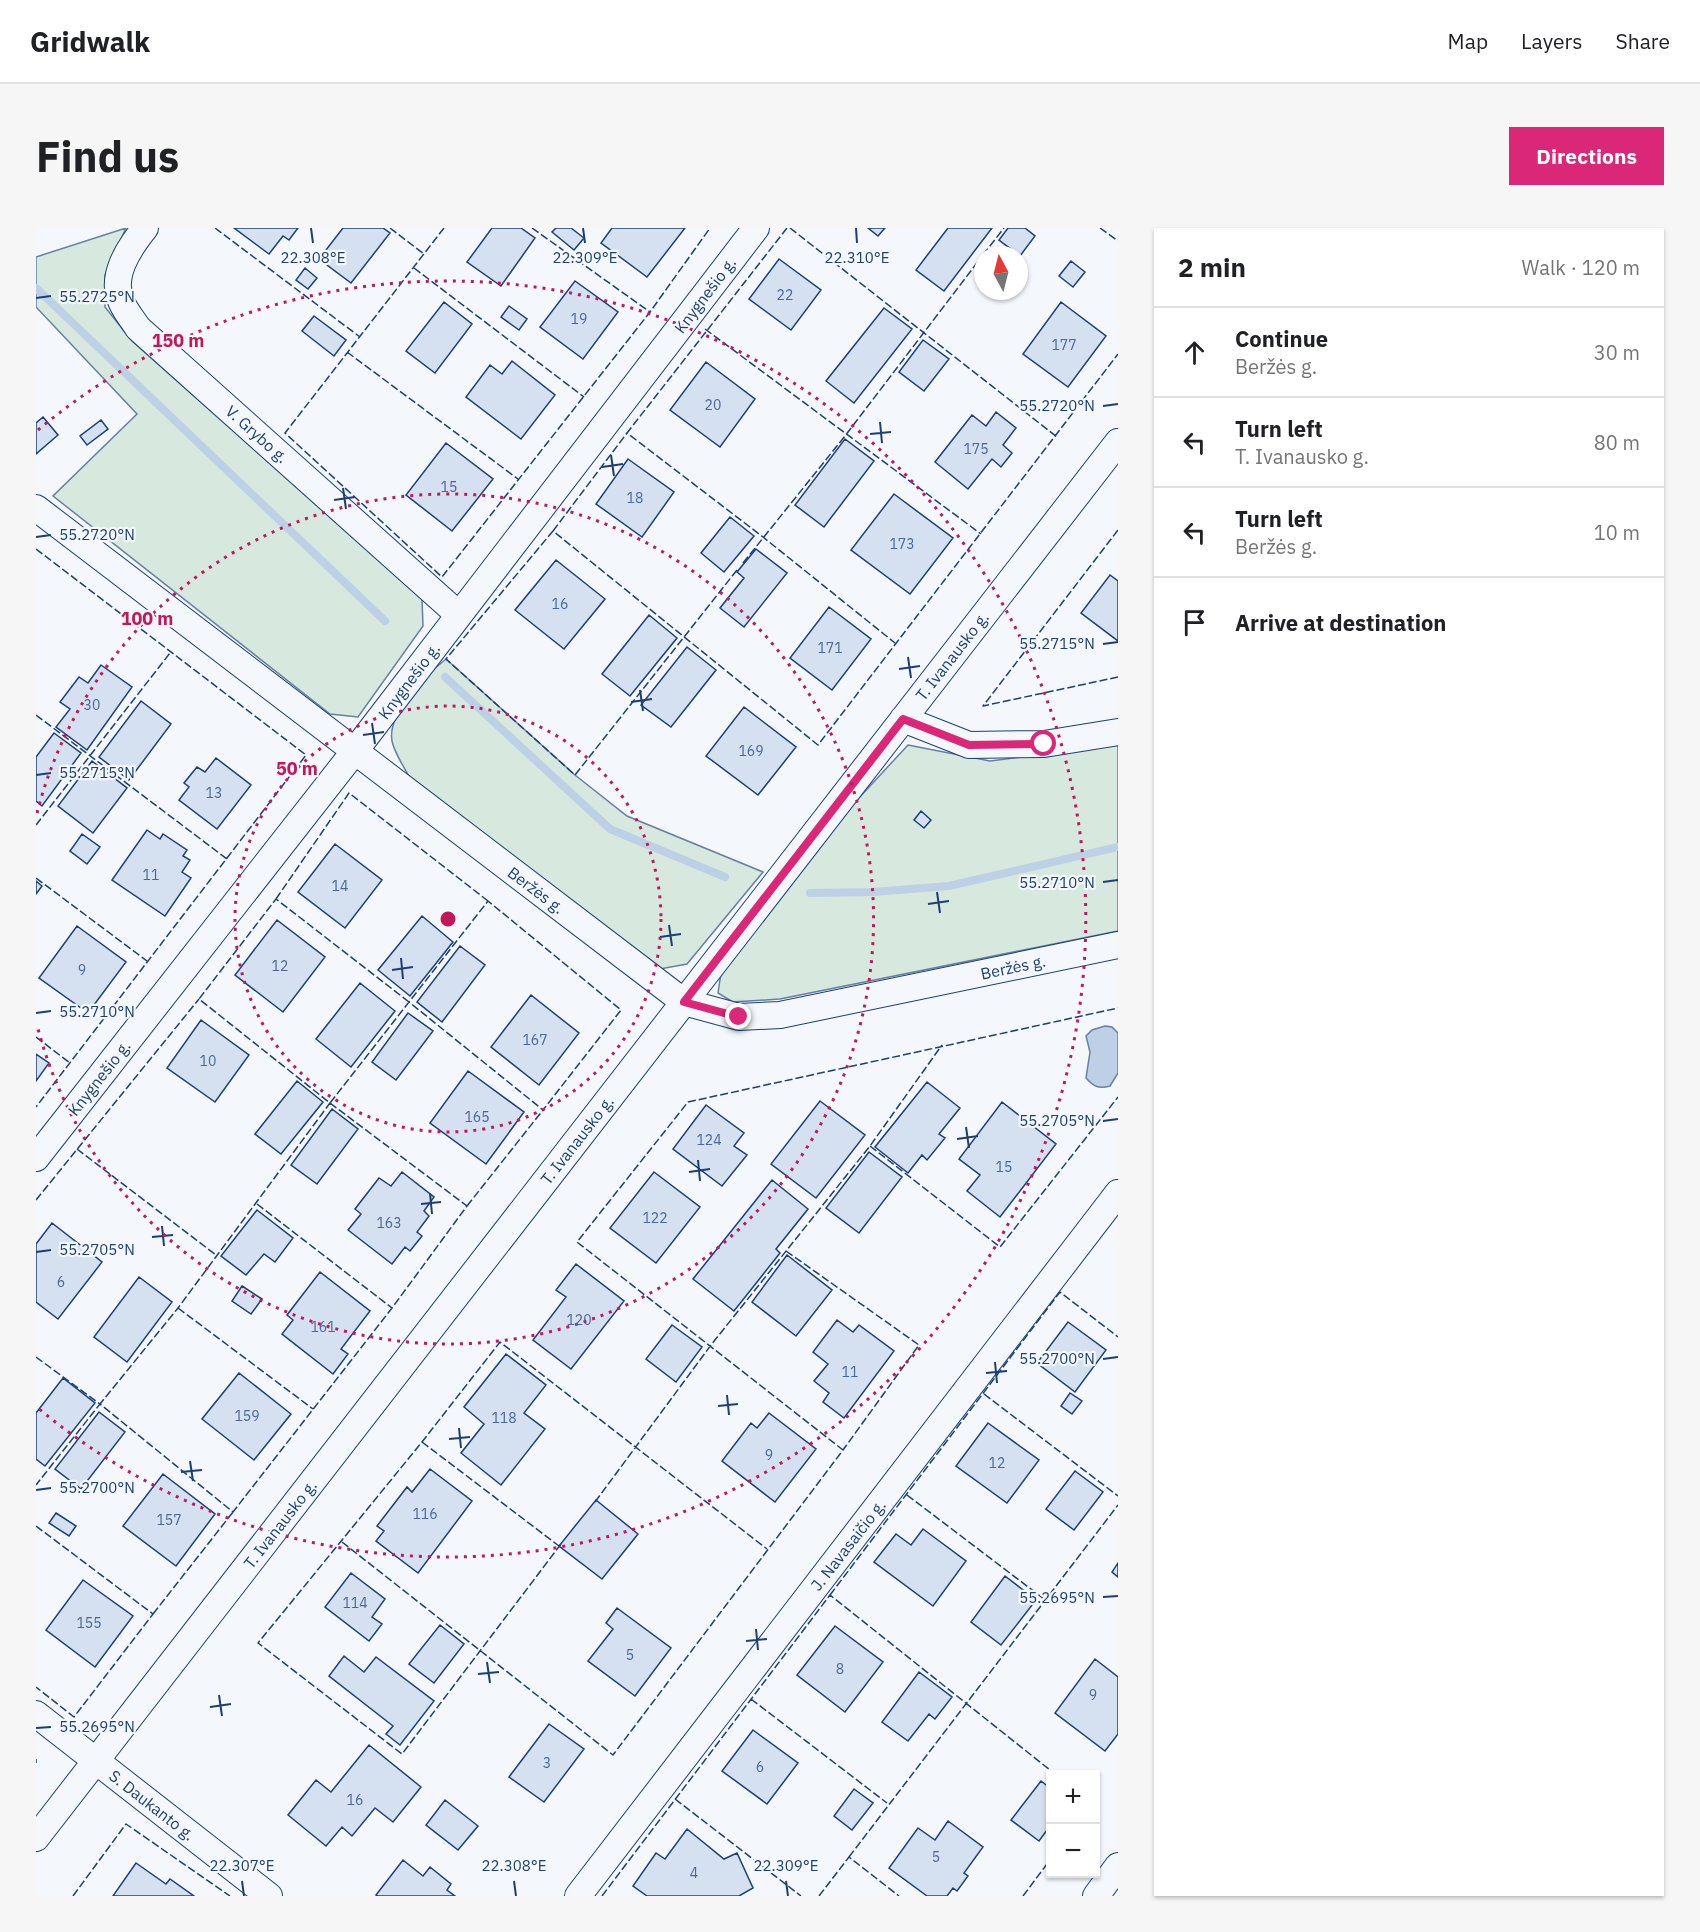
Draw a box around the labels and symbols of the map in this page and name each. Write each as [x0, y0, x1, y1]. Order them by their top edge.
north arrow [974, 246, 1028, 300]
text: 22.308°E [281, 248, 345, 267]
text: 22.309°E [553, 248, 617, 267]
text: 22.310°E [825, 248, 889, 267]
street label: Knygnešio g. [670, 253, 740, 337]
house number: 22 [777, 286, 793, 304]
text: 55.2725°N [59, 287, 135, 306]
house number: 19 [571, 310, 587, 328]
text: 150 m [152, 329, 204, 352]
house number: 177 [1051, 336, 1077, 354]
house number: 20 [705, 396, 721, 414]
text: 55.2720°N [1019, 396, 1095, 415]
street label: V. Grybo g. [222, 401, 292, 467]
house number: 175 [963, 440, 989, 458]
house number: 15 [441, 478, 457, 496]
house number: 18 [627, 489, 643, 507]
text: 55.2720°N [59, 525, 135, 544]
house number: 173 [889, 535, 915, 553]
house number: 16 [552, 595, 568, 613]
text: 100 m [121, 607, 173, 630]
street label: T. Ivanausko g. [911, 608, 993, 704]
text: 55.2715°N [1019, 634, 1095, 653]
street label: Knygnešio g. [374, 639, 444, 723]
house number: 171 [817, 639, 843, 657]
house number: 30 [84, 696, 100, 714]
route start [1030, 730, 1056, 756]
house number: 169 [738, 742, 764, 760]
text: 50 m [276, 757, 318, 780]
text: 55.2715°N [59, 763, 135, 782]
house number: 13 [206, 784, 222, 802]
street label: Beržės g. [504, 862, 568, 918]
house number: 11 [143, 866, 159, 884]
text: 55.2710°N [1019, 873, 1095, 892]
house number: 14 [332, 877, 348, 895]
centre of rings [438, 909, 458, 929]
street label: Beržės g. [979, 950, 1047, 984]
house number: 12 [272, 957, 288, 975]
house number: 9 [78, 961, 86, 979]
text: 55.2710°N [59, 1002, 135, 1021]
route end [725, 1003, 751, 1029]
house number: 167 [522, 1031, 548, 1049]
street label: Knygnešio g. [63, 1036, 135, 1120]
house number: 10 [200, 1052, 216, 1070]
street label: T. Ivanausko g. [536, 1092, 618, 1188]
house number: 165 [464, 1108, 490, 1126]
text: 55.2705°N [1019, 1111, 1095, 1130]
house number: 124 [696, 1131, 722, 1149]
house number: 15 [996, 1158, 1012, 1176]
house number: 122 [642, 1209, 668, 1227]
house number: 163 [376, 1214, 402, 1232]
text: 55.2705°N [59, 1240, 135, 1259]
house number: 6 [57, 1273, 65, 1291]
house number: 120 [566, 1311, 592, 1329]
house number: 161 [310, 1318, 336, 1336]
text: 55.2700°N [1019, 1349, 1095, 1368]
house number: 11 [842, 1363, 858, 1381]
house number: 159 [234, 1407, 260, 1425]
house number: 118 [491, 1409, 517, 1427]
house number: 9 [765, 1446, 773, 1464]
house number: 12 [989, 1454, 1005, 1472]
street label: T. Ivanausko g. [239, 1476, 321, 1572]
text: 55.2700°N [59, 1478, 135, 1497]
street label: J. Navasaičio g. [806, 1495, 890, 1595]
house number: 116 [412, 1505, 438, 1523]
house number: 157 [156, 1511, 182, 1529]
text: 55.2695°N [1019, 1588, 1095, 1607]
house number: 114 [342, 1594, 368, 1612]
house number: 155 [76, 1614, 102, 1632]
house number: 5 [626, 1646, 634, 1664]
house number: 8 [836, 1660, 844, 1678]
house number: 9 [1089, 1686, 1097, 1704]
text: 55.2695°N [59, 1717, 135, 1736]
house number: 3 [543, 1754, 551, 1772]
house number: 6 [756, 1758, 764, 1776]
street label: S. Daukanto g. [105, 1765, 199, 1845]
house number: 16 [347, 1791, 363, 1809]
house number: 5 [932, 1848, 940, 1866]
text: 22.307°E [210, 1856, 274, 1875]
text: 22.308°E [482, 1856, 546, 1875]
text: 22.309°E [754, 1856, 818, 1875]
house number: 4 [690, 1864, 698, 1882]

